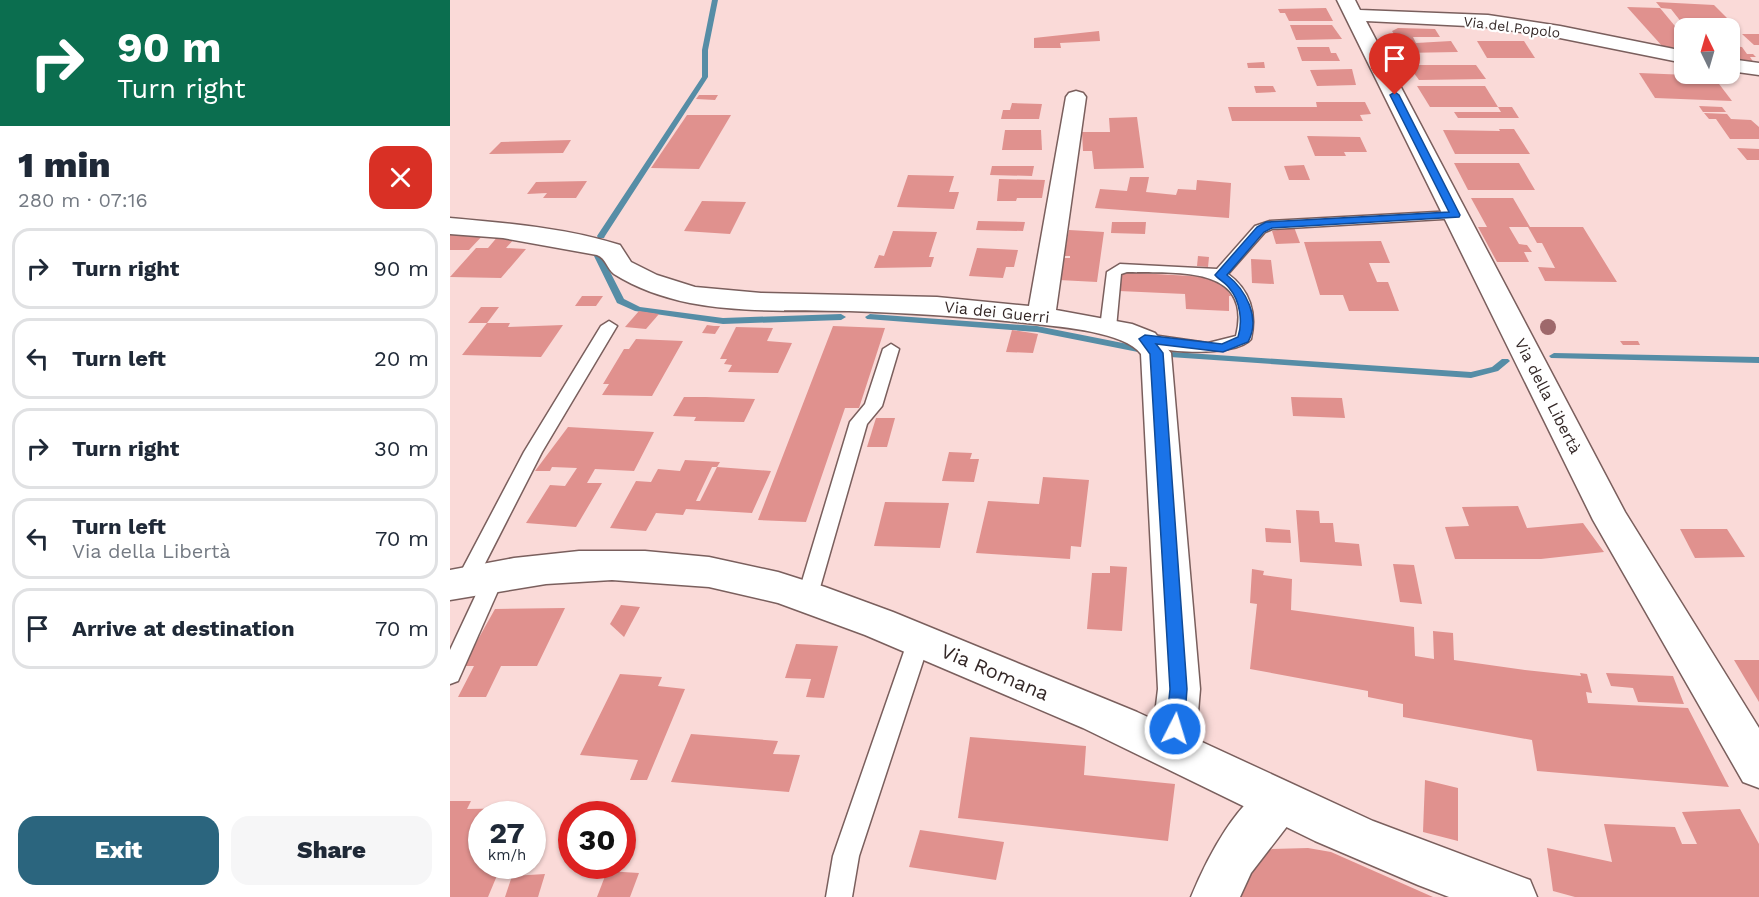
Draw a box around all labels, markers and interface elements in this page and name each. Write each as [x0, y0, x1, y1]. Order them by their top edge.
street label: Via del Popolo [1463, 13, 1561, 41]
north arrow [1674, 18, 1740, 84]
map controls [1674, 18, 1740, 84]
text: 90 m [117, 23, 221, 72]
icon: right [18, 24, 96, 102]
pin [1369, 33, 1420, 95]
icon: arrive [1378, 42, 1411, 75]
text: Turn right [117, 73, 246, 105]
text: 1 min [18, 144, 111, 186]
button: close [369, 146, 432, 209]
text: 280 m · 07:16 [18, 188, 148, 212]
icon: right [21, 252, 54, 285]
text: Turn right [72, 256, 179, 281]
text: 90 m [373, 256, 429, 281]
street label: Via dei Guerri [943, 297, 1051, 327]
street label: Via della Libertà [1511, 335, 1585, 457]
icon: left [21, 342, 54, 375]
text: Turn left [72, 346, 166, 371]
text: 20 m [374, 346, 429, 371]
icon: right [21, 432, 54, 465]
text: Turn right [72, 436, 179, 461]
text: 30 m [374, 436, 429, 461]
text: Turn left [72, 514, 166, 539]
icon: left [21, 522, 54, 555]
text: 70 m [375, 526, 429, 551]
text: Via della Libertà [72, 539, 231, 563]
icon: arrive [21, 612, 54, 645]
text: Arrive at destination [72, 616, 295, 641]
text: 70 m [375, 616, 429, 641]
street label: Via Romana [937, 638, 1053, 706]
position arrow [1143, 697, 1207, 761]
speed limit sign: 30 [558, 801, 636, 879]
text: 27 [489, 815, 525, 850]
button: Exit [18, 816, 219, 885]
button: Share [231, 816, 432, 885]
text: km/h [488, 846, 526, 864]

